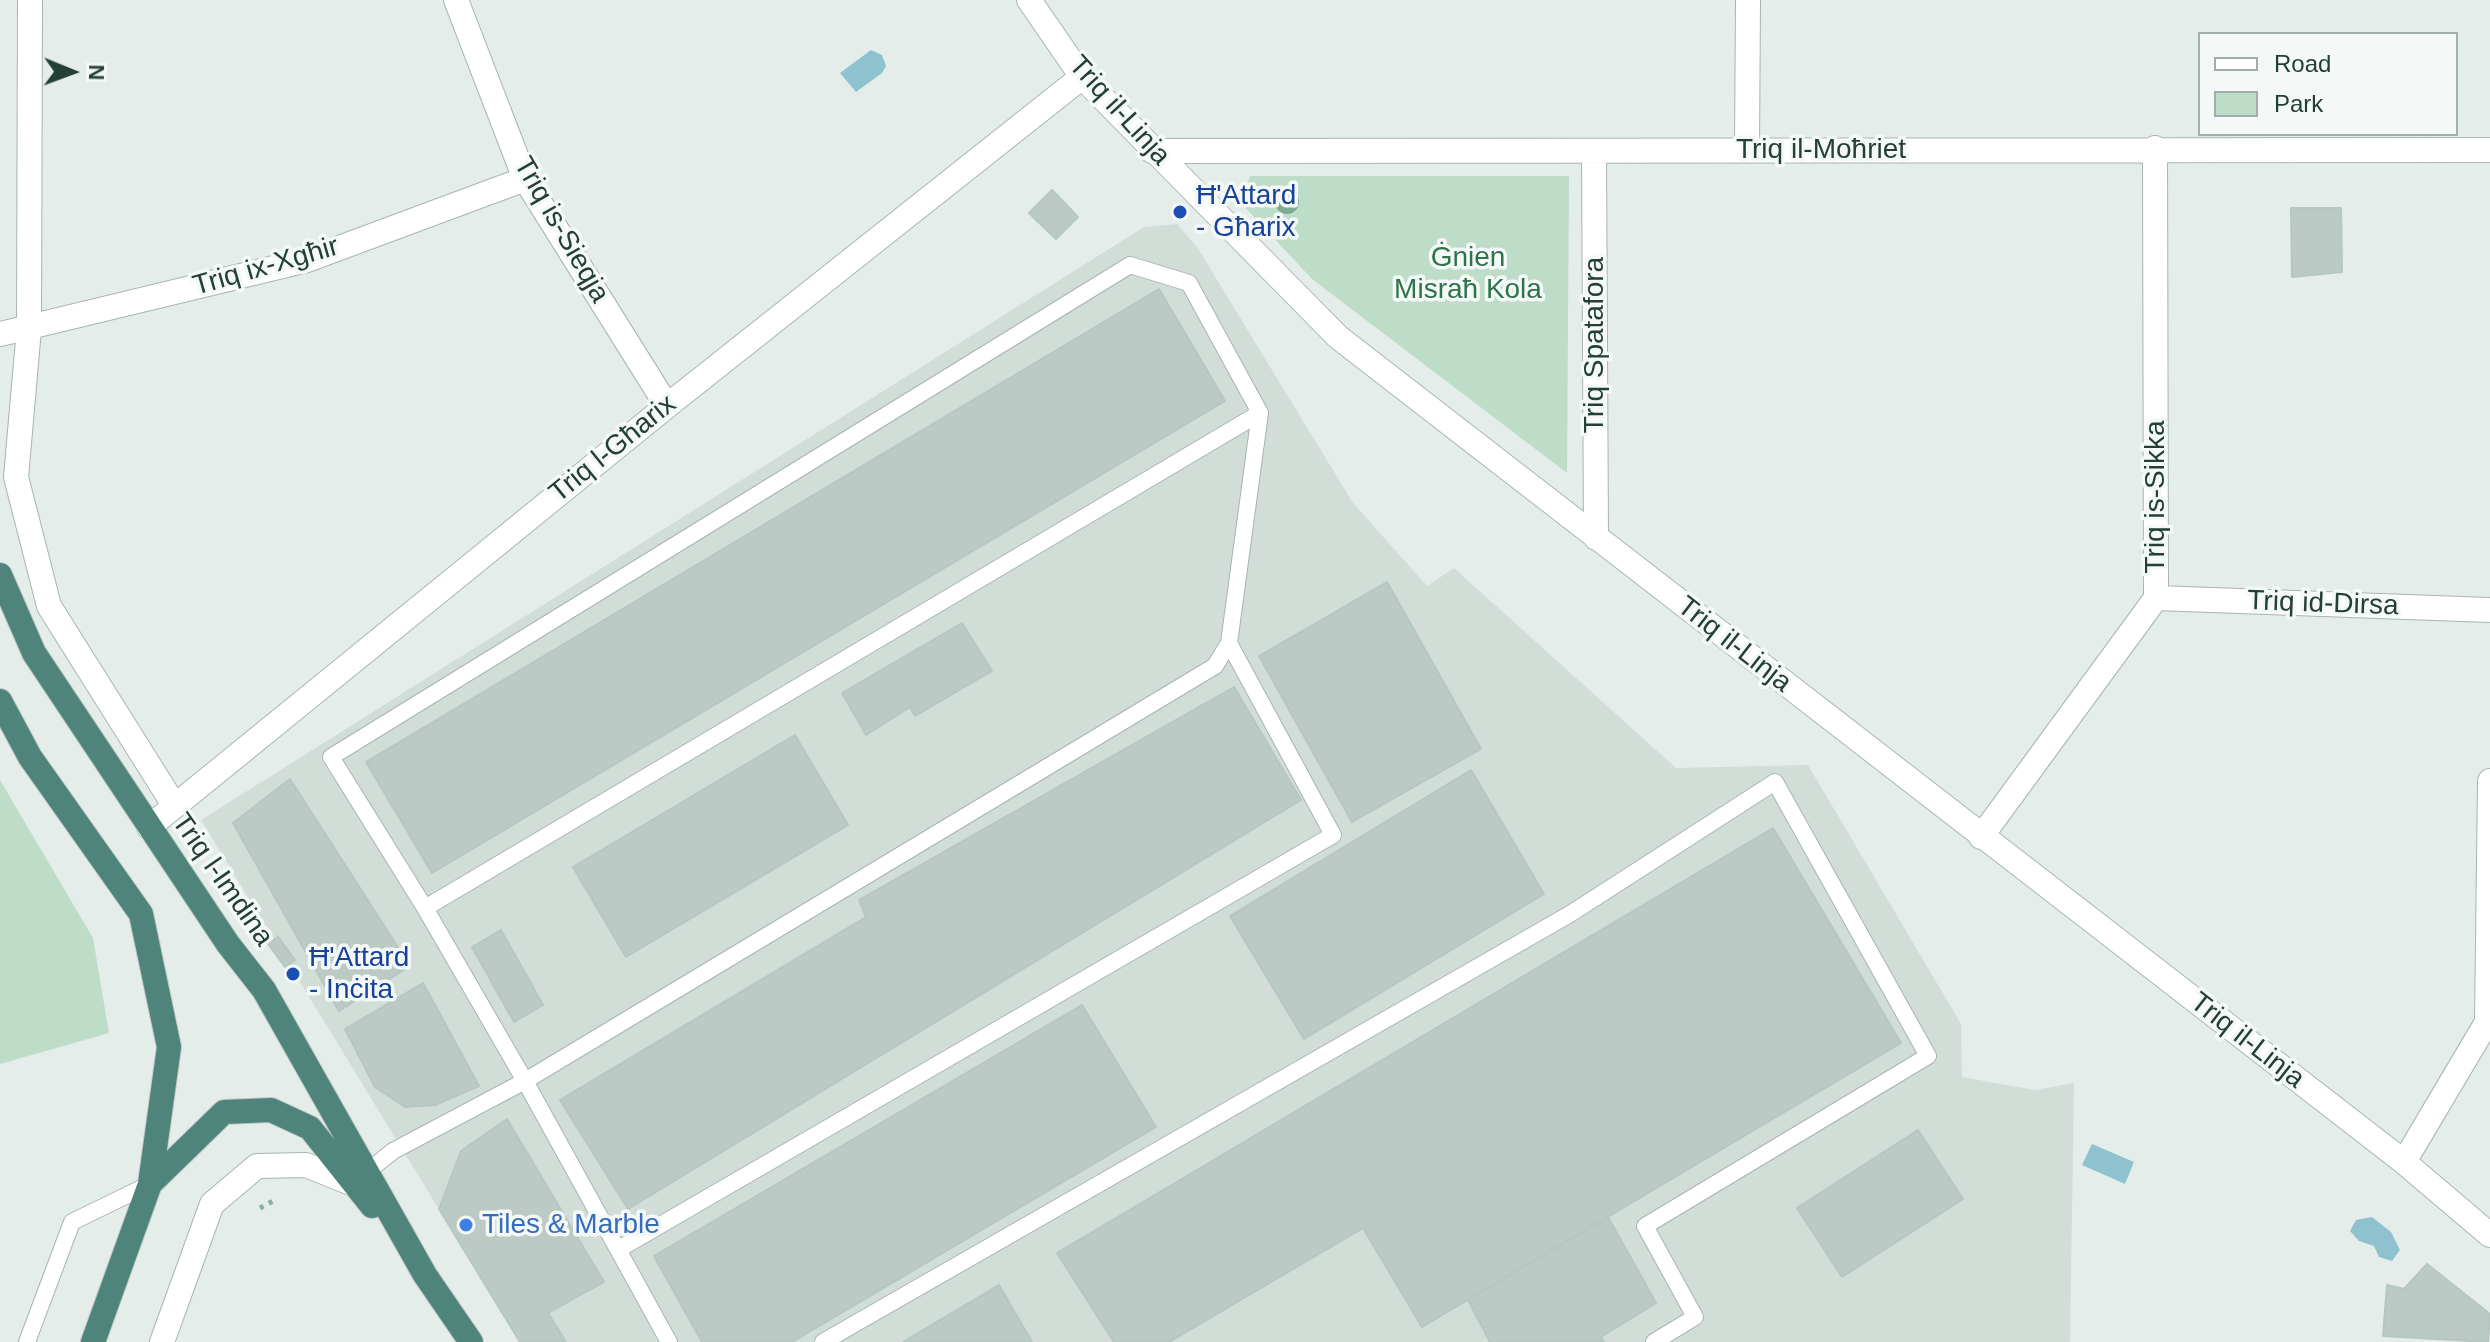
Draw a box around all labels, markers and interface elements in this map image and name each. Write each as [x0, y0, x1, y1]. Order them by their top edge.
north arrow [32, 32, 112, 112]
legend [2198, 32, 2458, 136]
street label: Triq il-Linja [1061, 49, 1177, 173]
text: Road [2274, 50, 2331, 77]
text: N [84, 64, 109, 81]
text: Park [2274, 90, 2323, 117]
street label: Triq il-Moħriet [1736, 133, 1906, 167]
street label: Triq is-Sieqja [506, 151, 616, 309]
place label: Ħ'Attard - Għarix [1196, 179, 1296, 245]
marker: Ħ'Attard - Għarix [1171, 203, 1189, 221]
street label: Triq ix-Xgħir [189, 230, 343, 304]
park label: Ġnien Misraħ Kola [1394, 241, 1542, 307]
street label: Triq Spatafora [1578, 257, 1612, 433]
street label: Triq l-Għarix [543, 388, 683, 510]
street label: Triq is-Sikka [2139, 421, 2173, 573]
street label: Triq id-Dirsa [2247, 585, 2399, 623]
street label: Triq il-Linja [1670, 590, 1798, 700]
street label: Triq l-Imdina [164, 807, 280, 953]
place label: Ħ'Attard - Inċita [309, 941, 409, 1007]
marker: Ħ'Attard - Inċita [284, 965, 302, 983]
street label: Triq il-Linja [2183, 986, 2311, 1096]
place label: Tiles & Marble [482, 1208, 660, 1242]
marker: Tiles & Marble [457, 1216, 475, 1234]

